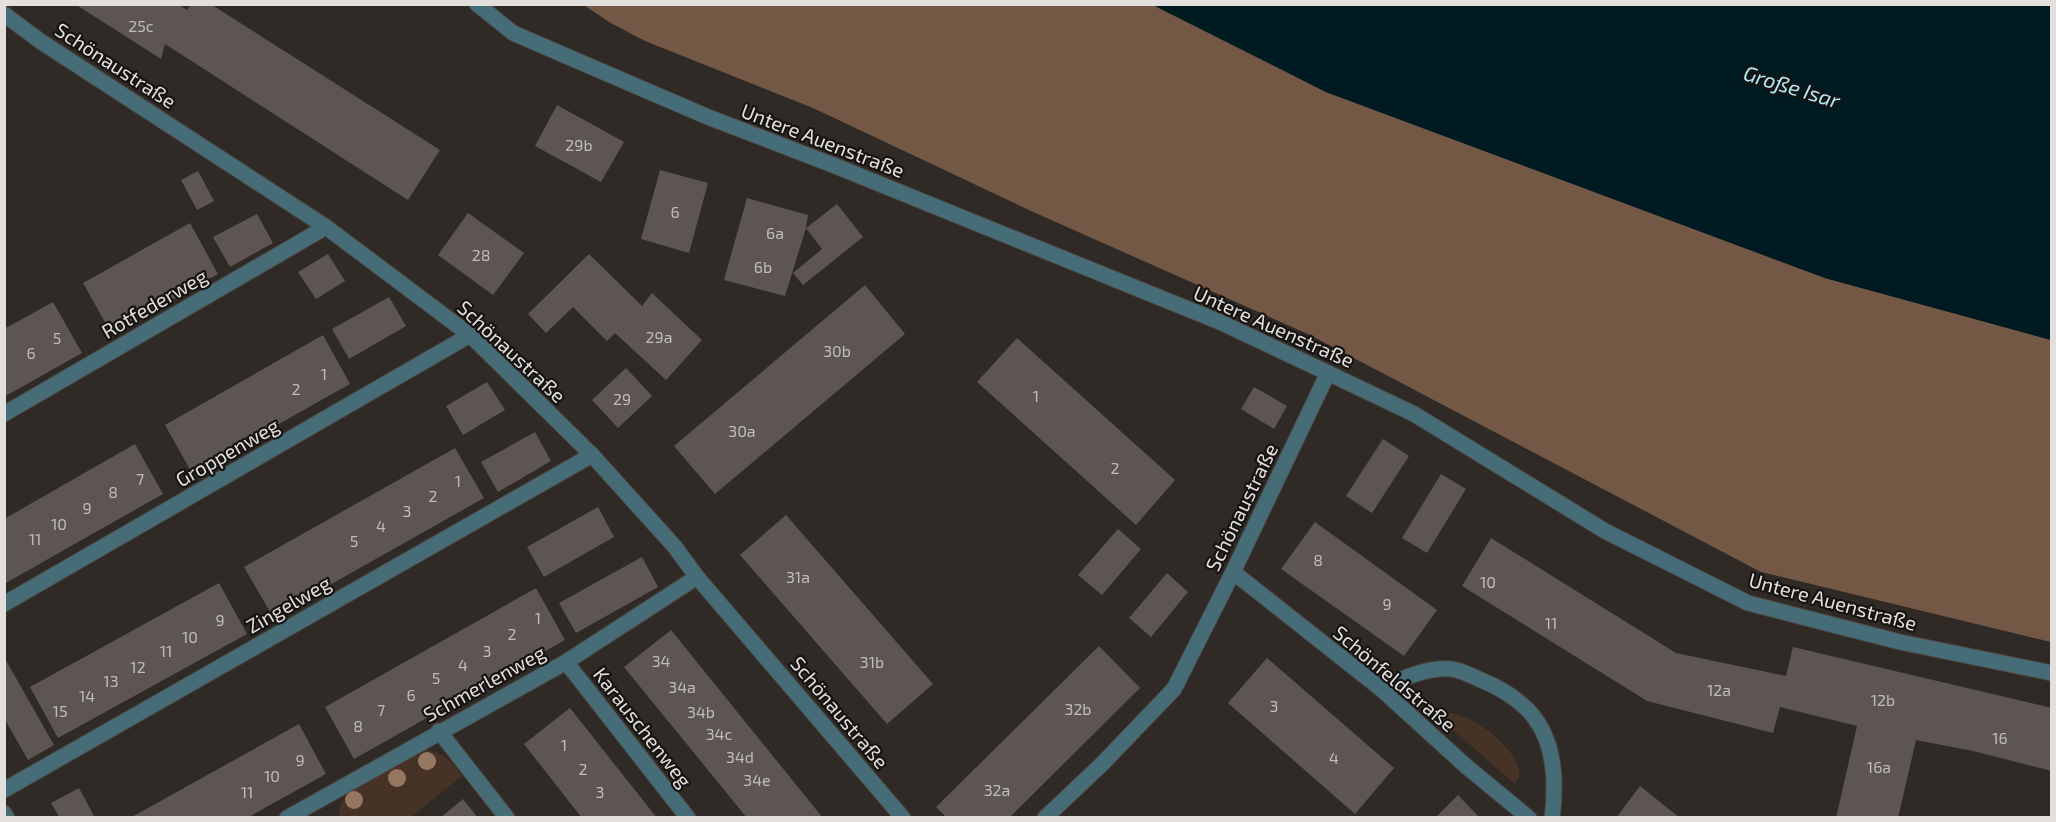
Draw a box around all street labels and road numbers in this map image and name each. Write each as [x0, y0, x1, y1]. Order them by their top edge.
street label: Schönaustraße [51, 17, 181, 113]
street label: Untere Auenstraße [738, 98, 908, 182]
street label: Rotfederweg [97, 263, 211, 343]
street label: Untere Auenstraße [1190, 280, 1358, 372]
street label: Schönaustraße [453, 295, 571, 407]
street label: Groppenweg [171, 413, 283, 491]
street label: Schönaustraße [1200, 439, 1282, 575]
street label: Untere Auenstraße [1746, 567, 1920, 635]
street label: Zingelweg [241, 570, 335, 638]
street label: Schönfeldstraße [1329, 620, 1461, 736]
street label: Schmerlenweg [419, 640, 549, 726]
street label: Schönaustraße [786, 651, 894, 773]
street label: Karauschenweg [589, 662, 697, 792]

